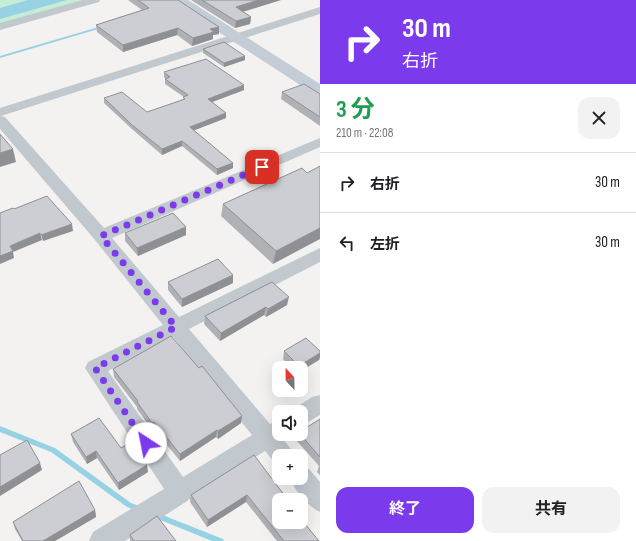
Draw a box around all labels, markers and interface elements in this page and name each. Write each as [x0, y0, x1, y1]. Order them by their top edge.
text: 30 m [402, 12, 451, 45]
icon: right [336, 16, 388, 68]
text: 右折 [402, 51, 438, 72]
text: 3 分 [336, 95, 375, 124]
button: close [578, 97, 620, 139]
text: 210 m · 22:08 [336, 125, 394, 141]
pin [245, 150, 279, 184]
icon: arrive [251, 156, 273, 178]
icon: right [336, 172, 358, 194]
text: 30 m [595, 173, 620, 192]
text: 右折 [370, 175, 400, 194]
icon: left [336, 232, 358, 254]
text: 30 m [595, 233, 620, 252]
text: 左折 [370, 235, 400, 254]
north arrow [272, 361, 308, 397]
map controls [272, 361, 308, 529]
button: sound [272, 405, 308, 441]
position arrow [125, 422, 167, 464]
button: + [272, 449, 308, 485]
button: 終了 [336, 487, 474, 533]
button: 共有 [482, 487, 620, 533]
button: − [272, 493, 308, 529]

